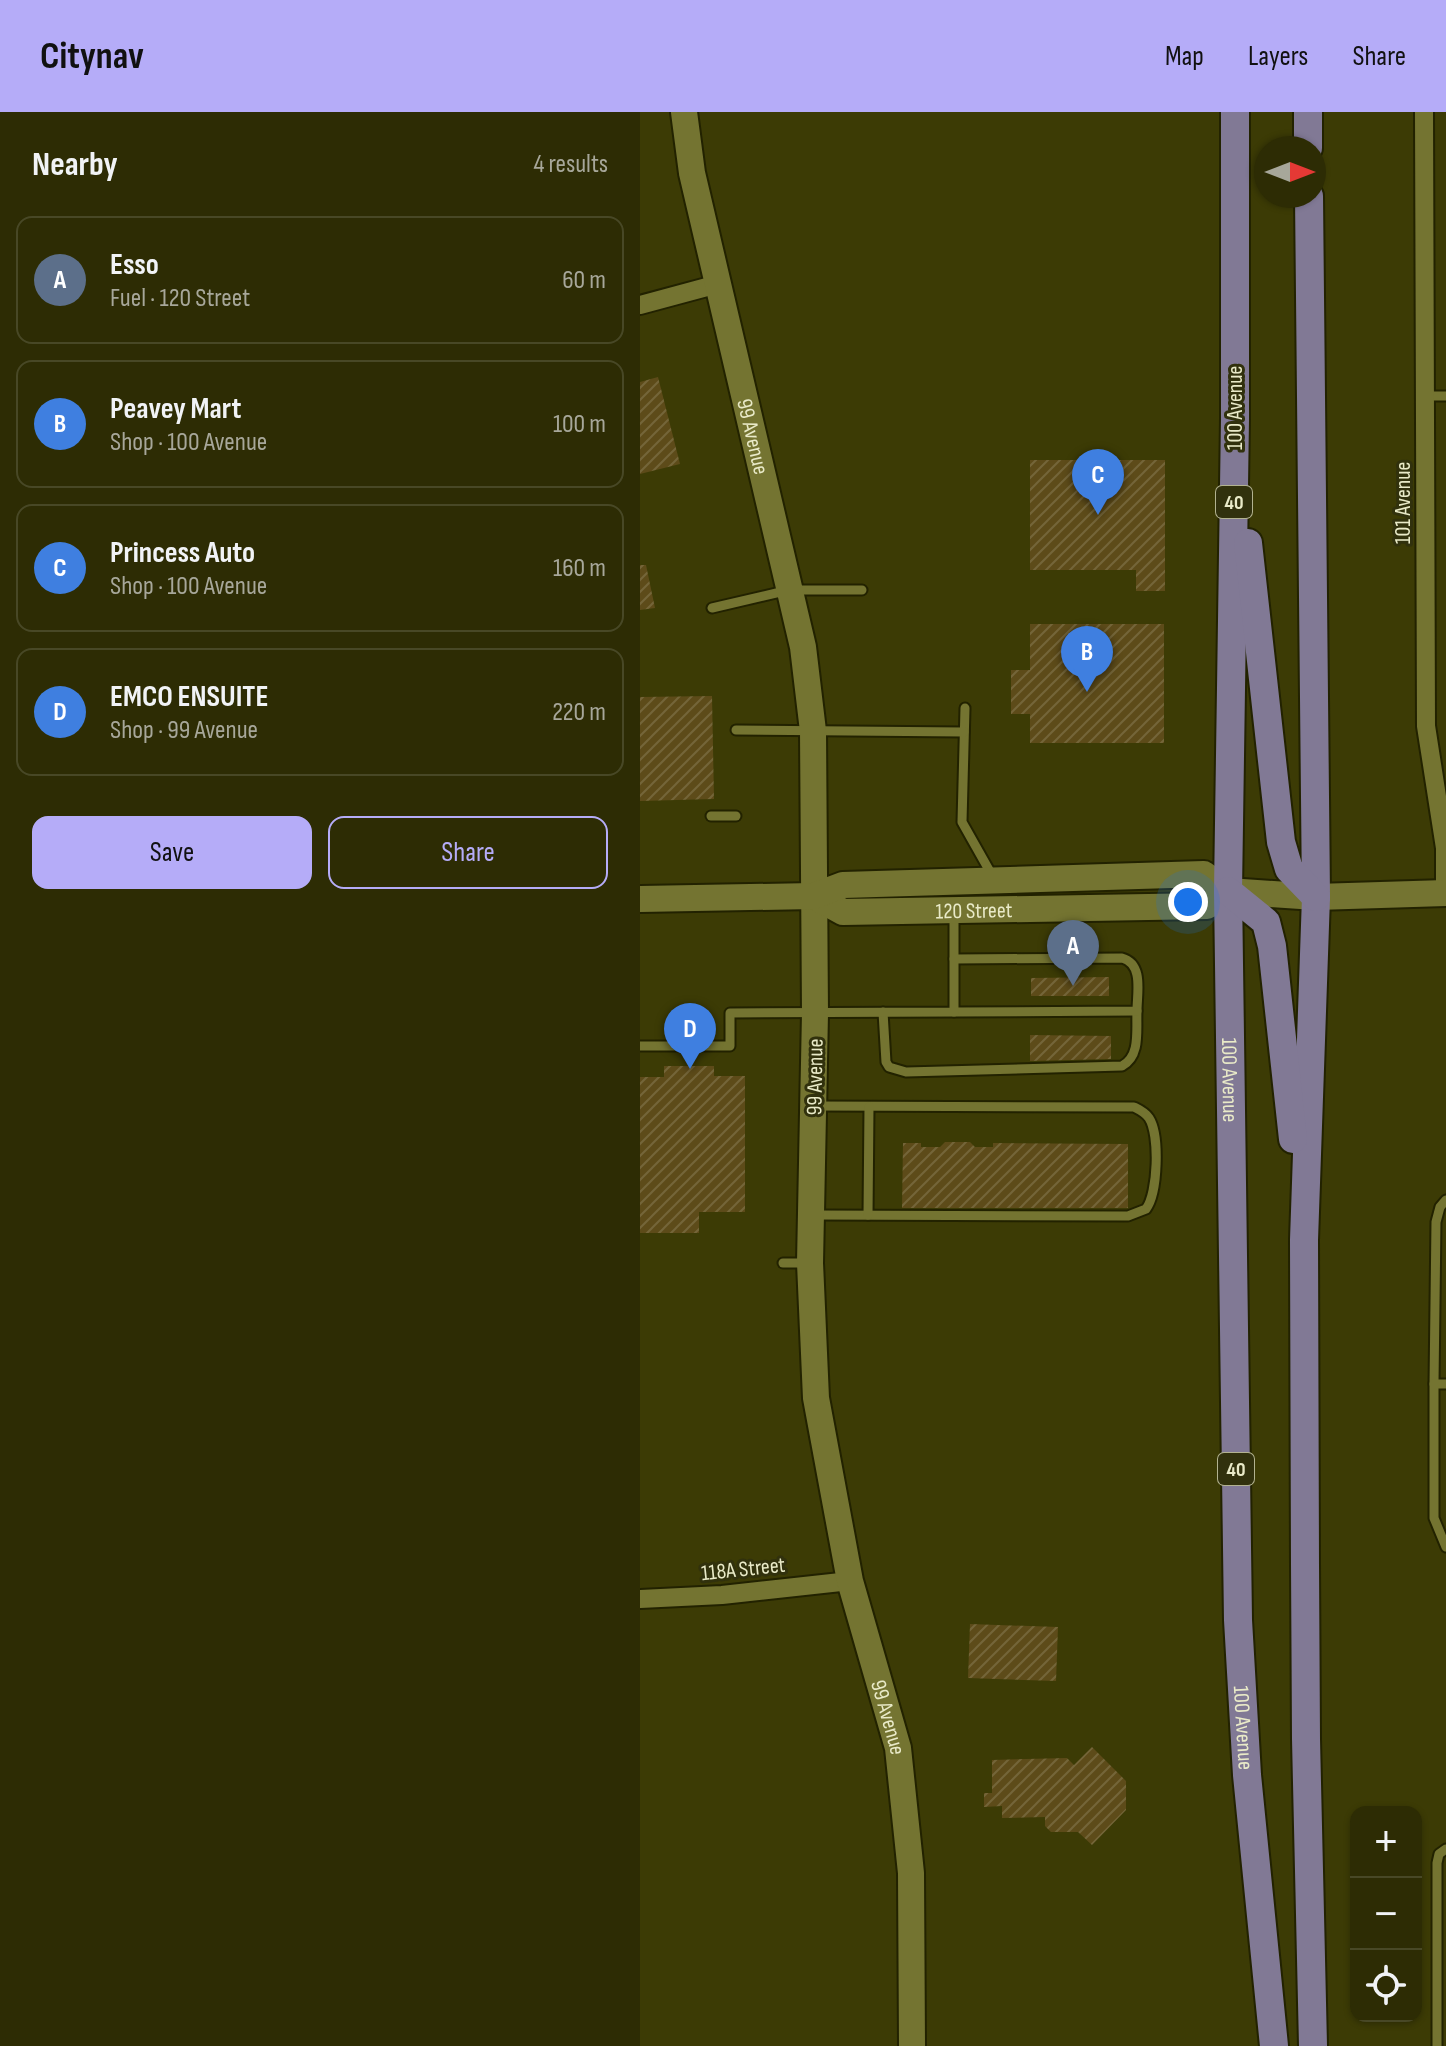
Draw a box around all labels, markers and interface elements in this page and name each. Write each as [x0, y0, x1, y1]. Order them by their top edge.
text: Citynav [40, 34, 144, 79]
text: Map [1165, 40, 1204, 73]
text: Layers [1248, 40, 1308, 73]
text: Share [1352, 40, 1406, 73]
north arrow [1254, 136, 1326, 208]
text: Nearby [32, 144, 118, 185]
text: 4 results [533, 149, 608, 180]
text: Esso [110, 247, 159, 283]
text: A [54, 265, 66, 296]
text: 60 m [562, 265, 606, 296]
text: Fuel · 120 Street [110, 283, 250, 314]
street label: 100 Avenue [1222, 366, 1249, 450]
text: Peavey Mart [110, 391, 241, 427]
street label: 99 Avenue [730, 396, 774, 477]
text: B [54, 409, 66, 440]
text: 100 m [553, 409, 606, 440]
text: Shop · 100 Avenue [110, 427, 267, 458]
pin: C [1072, 449, 1124, 515]
street label: 101 Avenue [1390, 462, 1417, 544]
road number: 40 [1216, 486, 1252, 518]
text: Princess Auto [110, 535, 255, 571]
text: C [53, 553, 67, 584]
text: 160 m [553, 553, 606, 584]
text: Shop · 100 Avenue [110, 571, 267, 602]
pin: B [1061, 626, 1113, 692]
text: EMCO ENSUITE [110, 679, 268, 715]
text: D [53, 697, 67, 728]
text: 220 m [552, 697, 606, 728]
text: Shop · 99 Avenue [110, 715, 258, 746]
button: Save [32, 816, 312, 889]
button: Share [328, 816, 608, 889]
your location [1168, 882, 1208, 922]
street label: 120 Street [935, 897, 1013, 925]
pin: A [1047, 920, 1099, 986]
pin: D [664, 1003, 716, 1069]
street label: 100 Avenue [1215, 1037, 1243, 1122]
street label: 99 Avenue [801, 1038, 830, 1116]
road number: 40 [1218, 1453, 1254, 1485]
street label: 118A Street [700, 1552, 787, 1587]
street label: 99 Avenue [864, 1677, 911, 1756]
street label: 100 Avenue [1227, 1685, 1259, 1771]
map controls [1350, 1806, 1422, 2022]
button: + [1350, 1806, 1422, 1878]
button: − [1350, 1878, 1422, 1950]
button: locate [1350, 1950, 1422, 2022]

